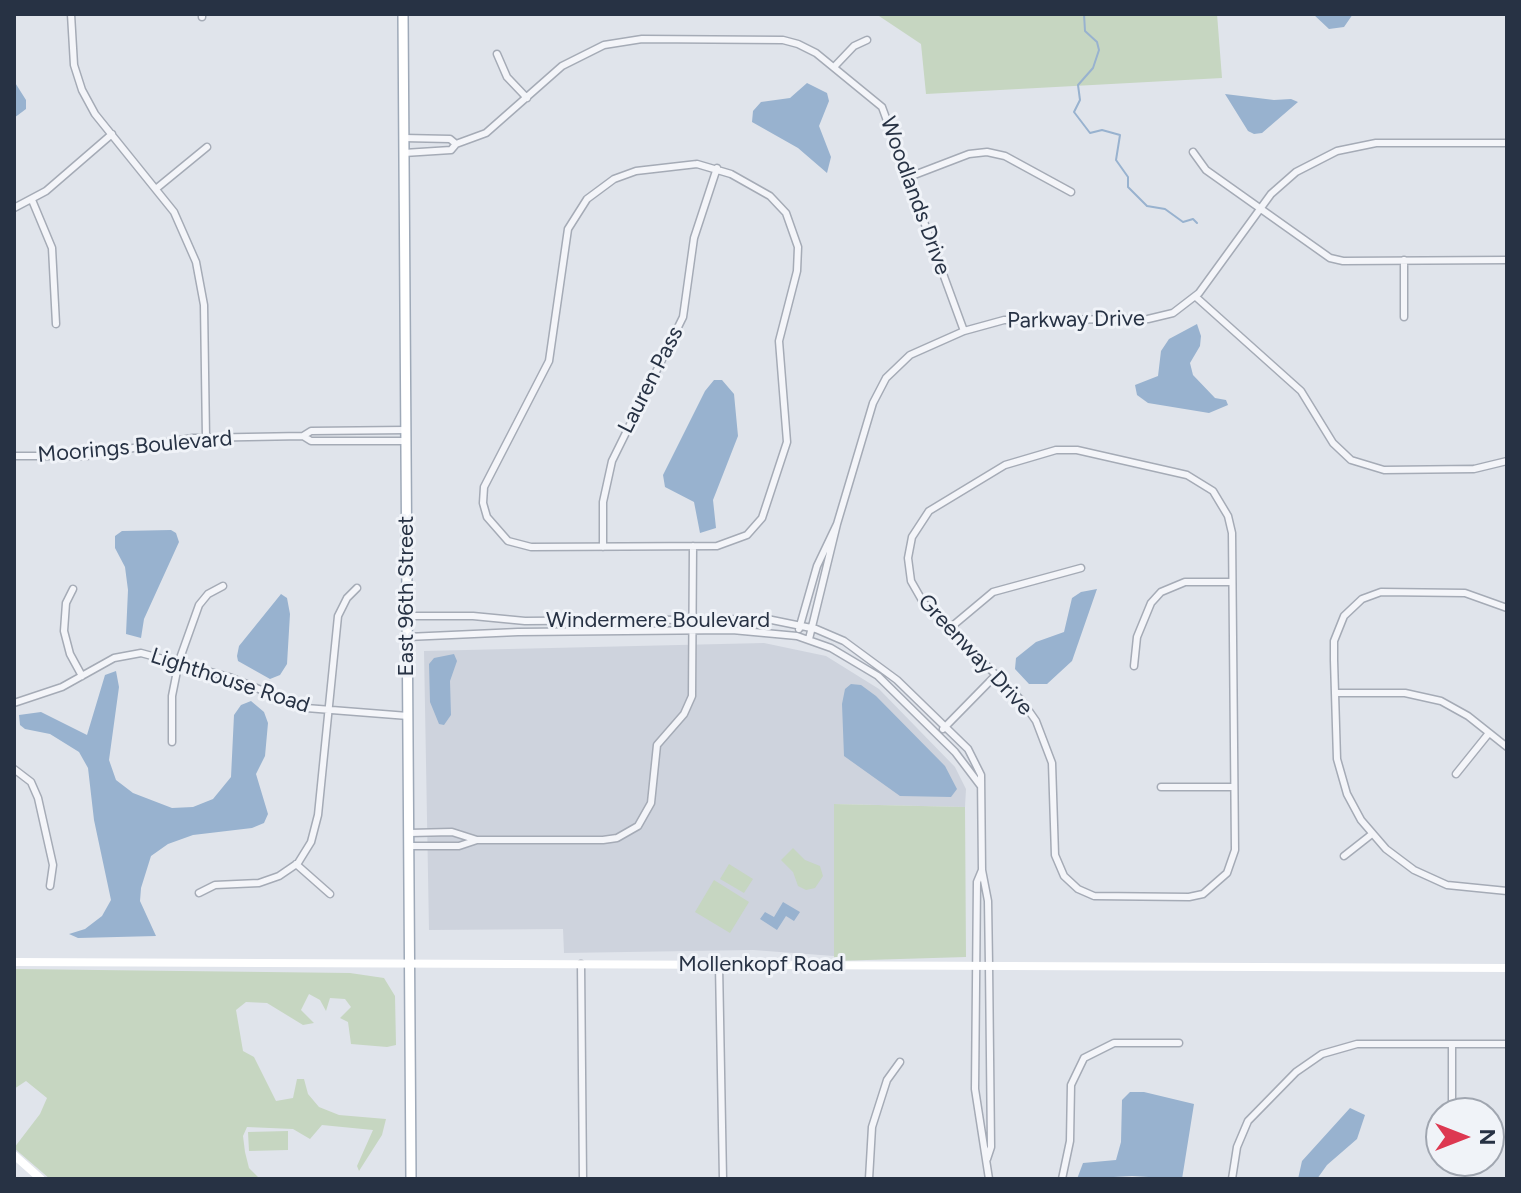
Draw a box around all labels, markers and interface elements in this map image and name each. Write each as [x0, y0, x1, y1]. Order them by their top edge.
street label: Woodlands Drive [874, 113, 956, 279]
street label: Parkway Drive [1007, 306, 1145, 334]
street label: Lauren Pass [613, 322, 689, 438]
street label: Moorings Boulevard [37, 425, 233, 469]
street label: East 96th Street [394, 516, 420, 676]
street label: Greenway Drive [912, 589, 1038, 721]
street label: Windermere Boulevard [546, 608, 770, 634]
street label: Lighthouse Road [147, 643, 313, 719]
street label: Mollenkopf Road [678, 952, 844, 978]
north arrow [1425, 1097, 1505, 1177]
text: N [1474, 1128, 1501, 1146]

